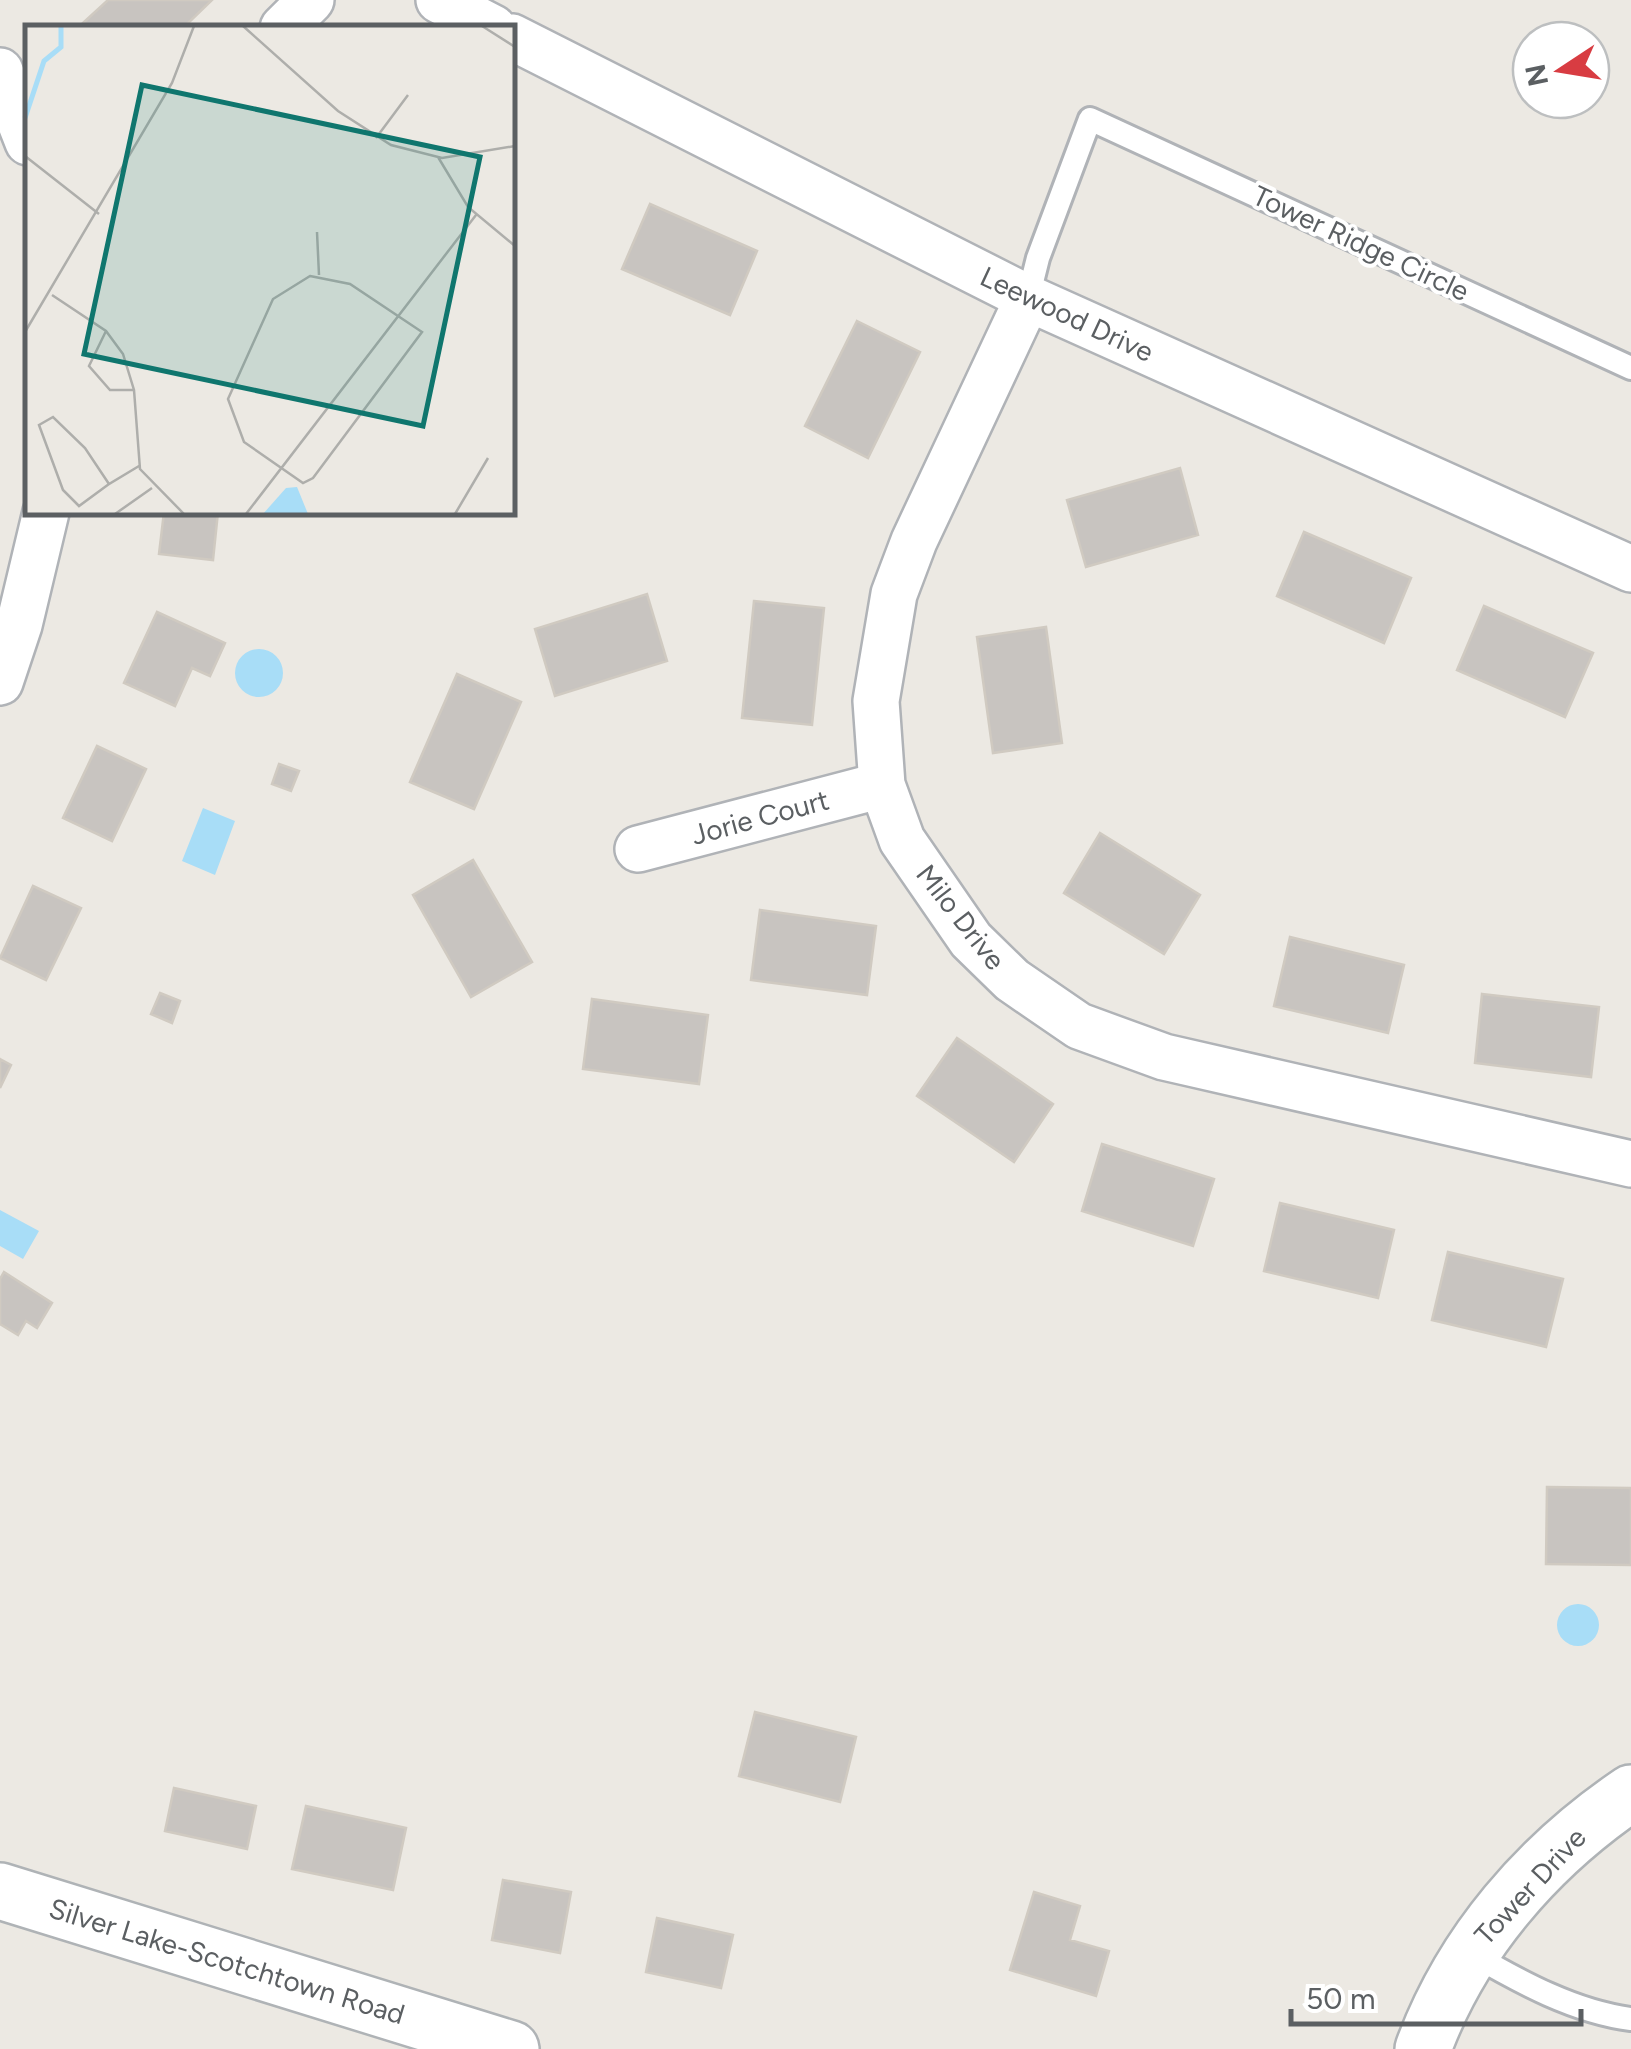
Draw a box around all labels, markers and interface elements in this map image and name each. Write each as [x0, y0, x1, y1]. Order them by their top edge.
north arrow [1511, 20, 1611, 120]
inset map [25, 25, 515, 515]
text: N [1518, 61, 1555, 89]
street label: Tower Ridge Circle [1247, 178, 1475, 308]
street label: Leewood Drive [975, 259, 1159, 369]
street label: Jorie Court [688, 782, 832, 852]
street label: Milo Drive [909, 858, 1013, 976]
street label: Tower Drive [1467, 1820, 1593, 1952]
street label: Silver Lake-Scotchtown Road [45, 1891, 409, 2031]
scale bar [1291, 1964, 1581, 2026]
text: 50 m [1306, 1980, 1375, 2017]

